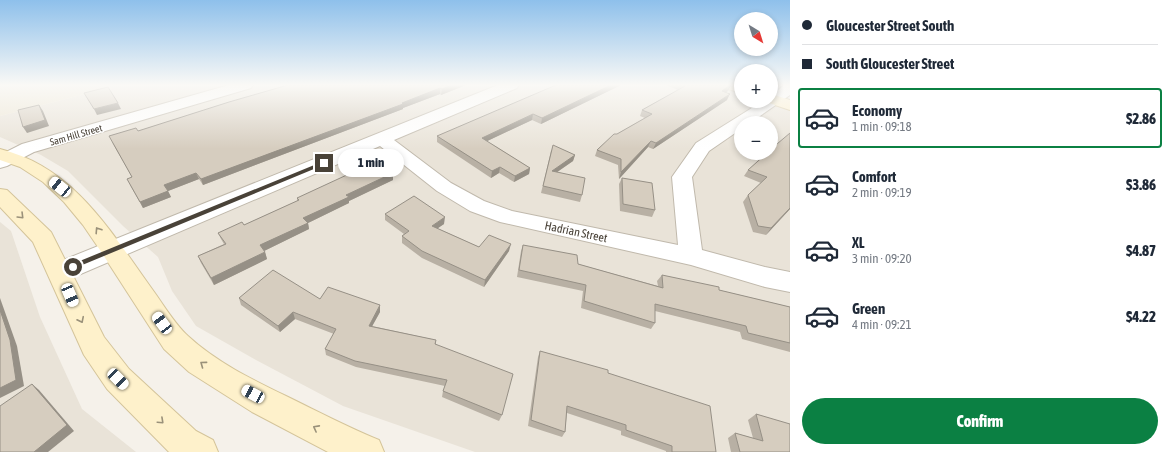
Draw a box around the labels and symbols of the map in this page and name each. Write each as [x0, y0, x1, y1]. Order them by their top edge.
north arrow [734, 12, 778, 56]
street label: Sam Hill Street [48, 122, 104, 148]
callout: 1 min [338, 149, 404, 177]
route end [315, 154, 333, 172]
car [47, 175, 73, 199]
one-way arrow [16, 212, 24, 219]
street label: Hadrian Street [543, 219, 609, 246]
one-way arrow [95, 227, 103, 234]
route start [64, 258, 82, 276]
car [60, 282, 80, 308]
car [150, 310, 174, 336]
one-way arrow [76, 316, 84, 324]
one-way arrow [201, 362, 208, 369]
car [105, 366, 131, 392]
car [240, 383, 266, 405]
one-way arrow [156, 417, 164, 424]
one-way arrow [313, 425, 320, 433]

